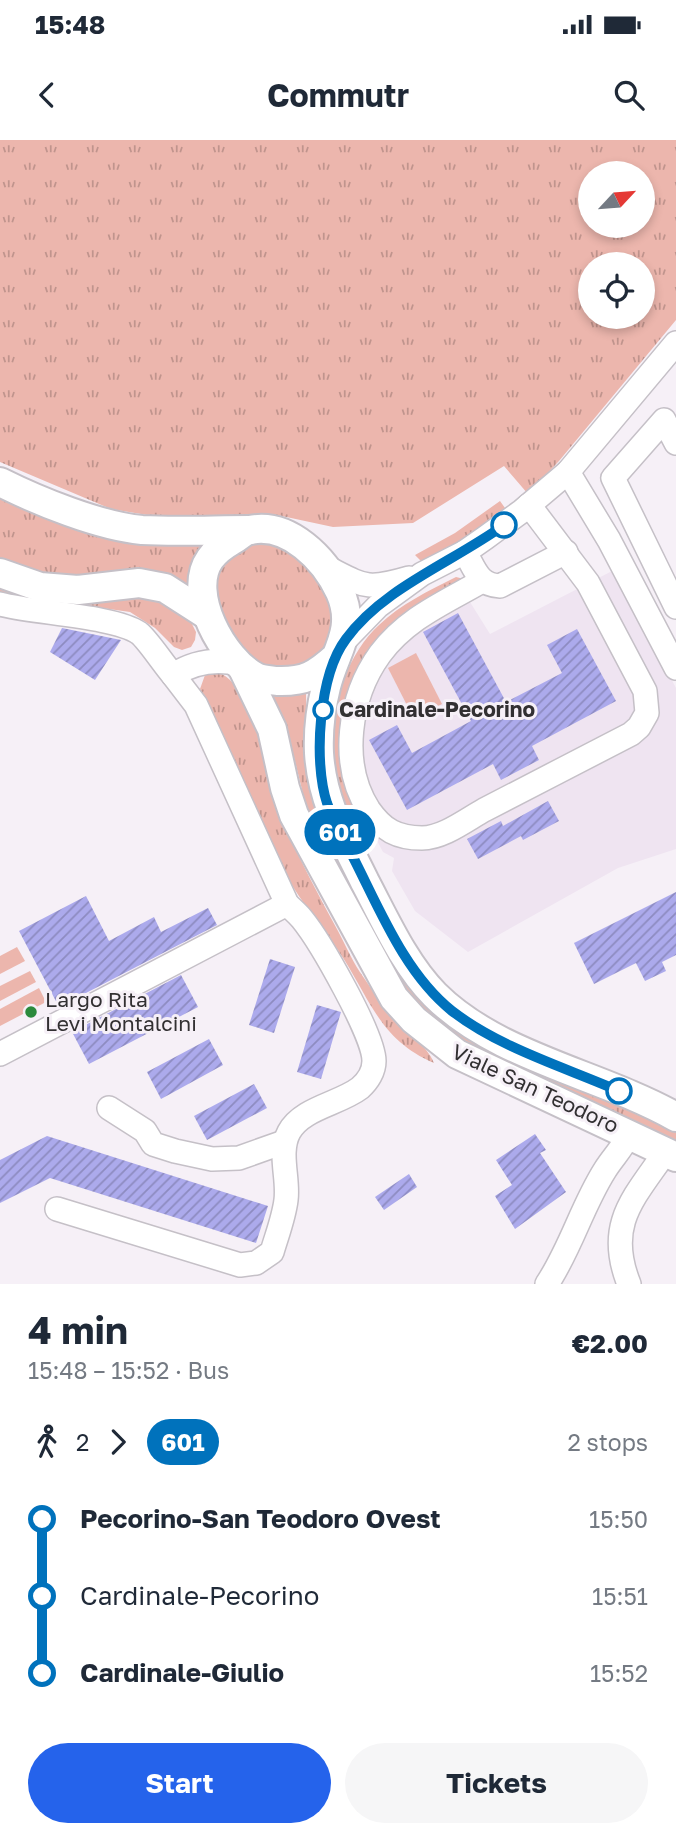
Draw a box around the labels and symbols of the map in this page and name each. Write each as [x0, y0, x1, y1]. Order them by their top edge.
north arrow [578, 161, 654, 238]
unlabelled marker [491, 512, 517, 538]
place label: Cardinale-Pecorino [339, 696, 535, 722]
marker: Cardinale-Pecorino [313, 700, 333, 720]
line badge: 601 [300, 809, 380, 855]
place label: Largo Rita Levi Montalcini [45, 986, 197, 1036]
marker: Largo Rita Levi Montalcini [23, 1004, 39, 1020]
street label: Viale San Teodoro [448, 1038, 623, 1138]
unlabelled marker [606, 1078, 632, 1104]

